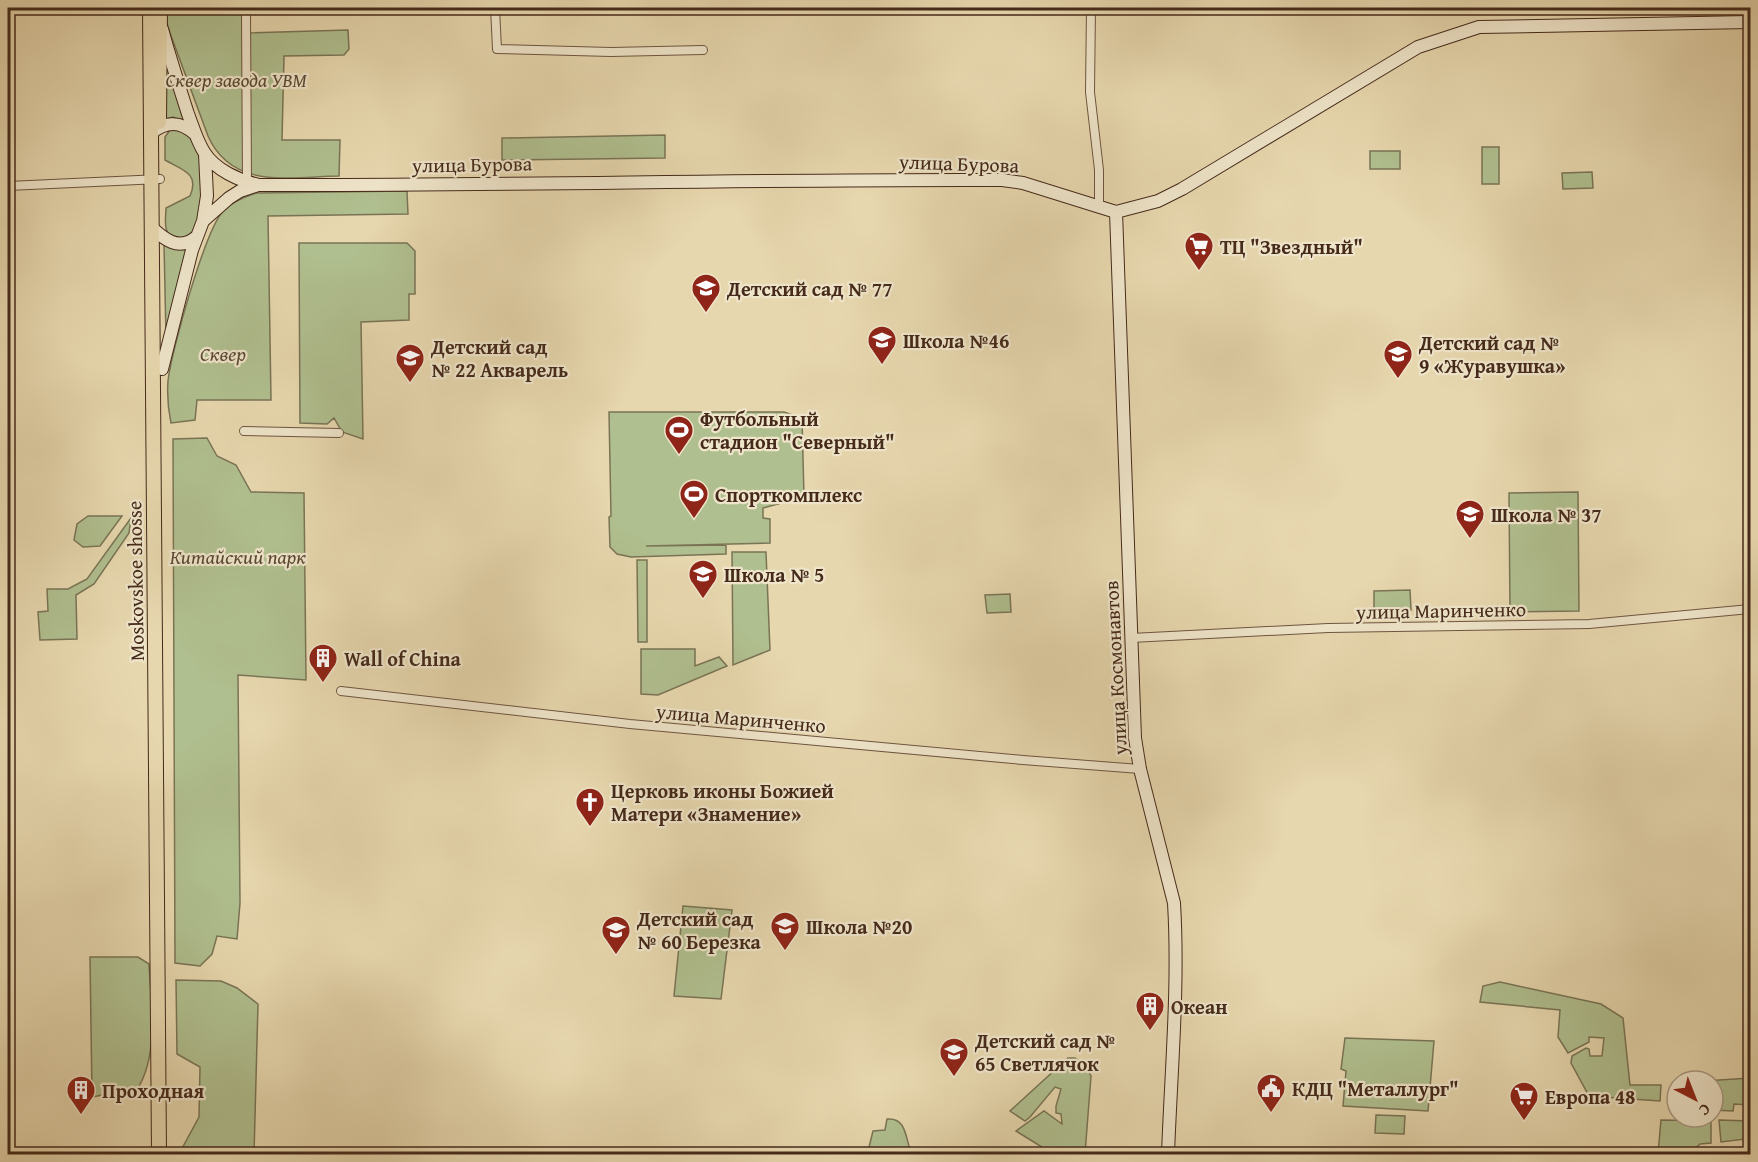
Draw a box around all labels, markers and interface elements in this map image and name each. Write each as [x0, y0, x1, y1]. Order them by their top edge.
park label: Сквер завода УВМ [165, 65, 307, 94]
street label: улица Бурова [897, 146, 1020, 180]
street label: улица Бурова [411, 148, 533, 180]
supermarket icon: ТЦ "Звездный" [1183, 230, 1215, 272]
place label: ТЦ "Звездный" [1220, 232, 1363, 261]
school or university icon: Детский сад № 77 [690, 272, 722, 314]
place label: Детский сад № 77 [726, 274, 893, 303]
school or university icon: Школа №46 [866, 324, 898, 366]
place label: Школа №46 [903, 326, 1009, 355]
place label: Детский сад № 9 «Журавушка» [1418, 328, 1565, 380]
place label: Детский сад № 22 Акварель [430, 332, 568, 384]
school or university icon: Детский сад № 9 «Журавушка» [1382, 338, 1414, 380]
park label: Сквер [200, 339, 246, 368]
school or university icon: Детский сад № 22 Акварель [394, 342, 426, 384]
place label: Футбольный стадион "Северный" [700, 404, 895, 456]
sports icon: Футбольный стадион "Северный" [663, 414, 695, 456]
sports icon: Спорткомплекс [678, 478, 710, 520]
place label: Спорткомплекс [715, 480, 862, 509]
school or university icon: Школа № 37 [1454, 498, 1486, 540]
place label: Школа № 37 [1491, 500, 1602, 529]
street label: Moskovskoe shosse [119, 501, 151, 661]
park label: Китайский парк [170, 542, 306, 571]
school or university icon: Школа № 5 [687, 558, 719, 600]
place label: Школа № 5 [724, 560, 824, 589]
street label: улица Космонавтов [1096, 580, 1134, 757]
street label: улица Маринченко [1355, 594, 1526, 626]
building icon: Wall of China [307, 642, 339, 684]
place label: Wall of China [344, 644, 461, 673]
street label: улица Маринченко [654, 696, 827, 740]
place label: Церковь иконы Божией Матери «Знамение» [611, 776, 834, 828]
church icon: Церковь иконы Божией Матери «Знамение» [574, 786, 606, 828]
place label: Детский сад № 60 Березка [636, 904, 762, 956]
school or university icon: Школа №20 [769, 910, 801, 952]
place label: Школа №20 [806, 912, 912, 941]
school or university icon: Детский сад № 60 Березка [600, 914, 632, 956]
building icon: Океан [1134, 990, 1166, 1032]
place label: Океан [1171, 992, 1227, 1021]
place label: Детский сад № 65 Светлячок [974, 1026, 1115, 1078]
school or university icon: Детский сад № 65 Светлячок [938, 1036, 970, 1078]
north arrow [1665, 1069, 1725, 1129]
public building icon: КДЦ "Металлург" [1255, 1072, 1287, 1114]
building icon: Проходная [65, 1074, 97, 1116]
place label: КДЦ "Металлург" [1292, 1074, 1459, 1103]
place label: Проходная [102, 1076, 204, 1105]
supermarket icon: Европа 48 [1508, 1080, 1540, 1122]
place label: Европа 48 [1545, 1082, 1635, 1111]
text: С [1694, 1098, 1716, 1122]

